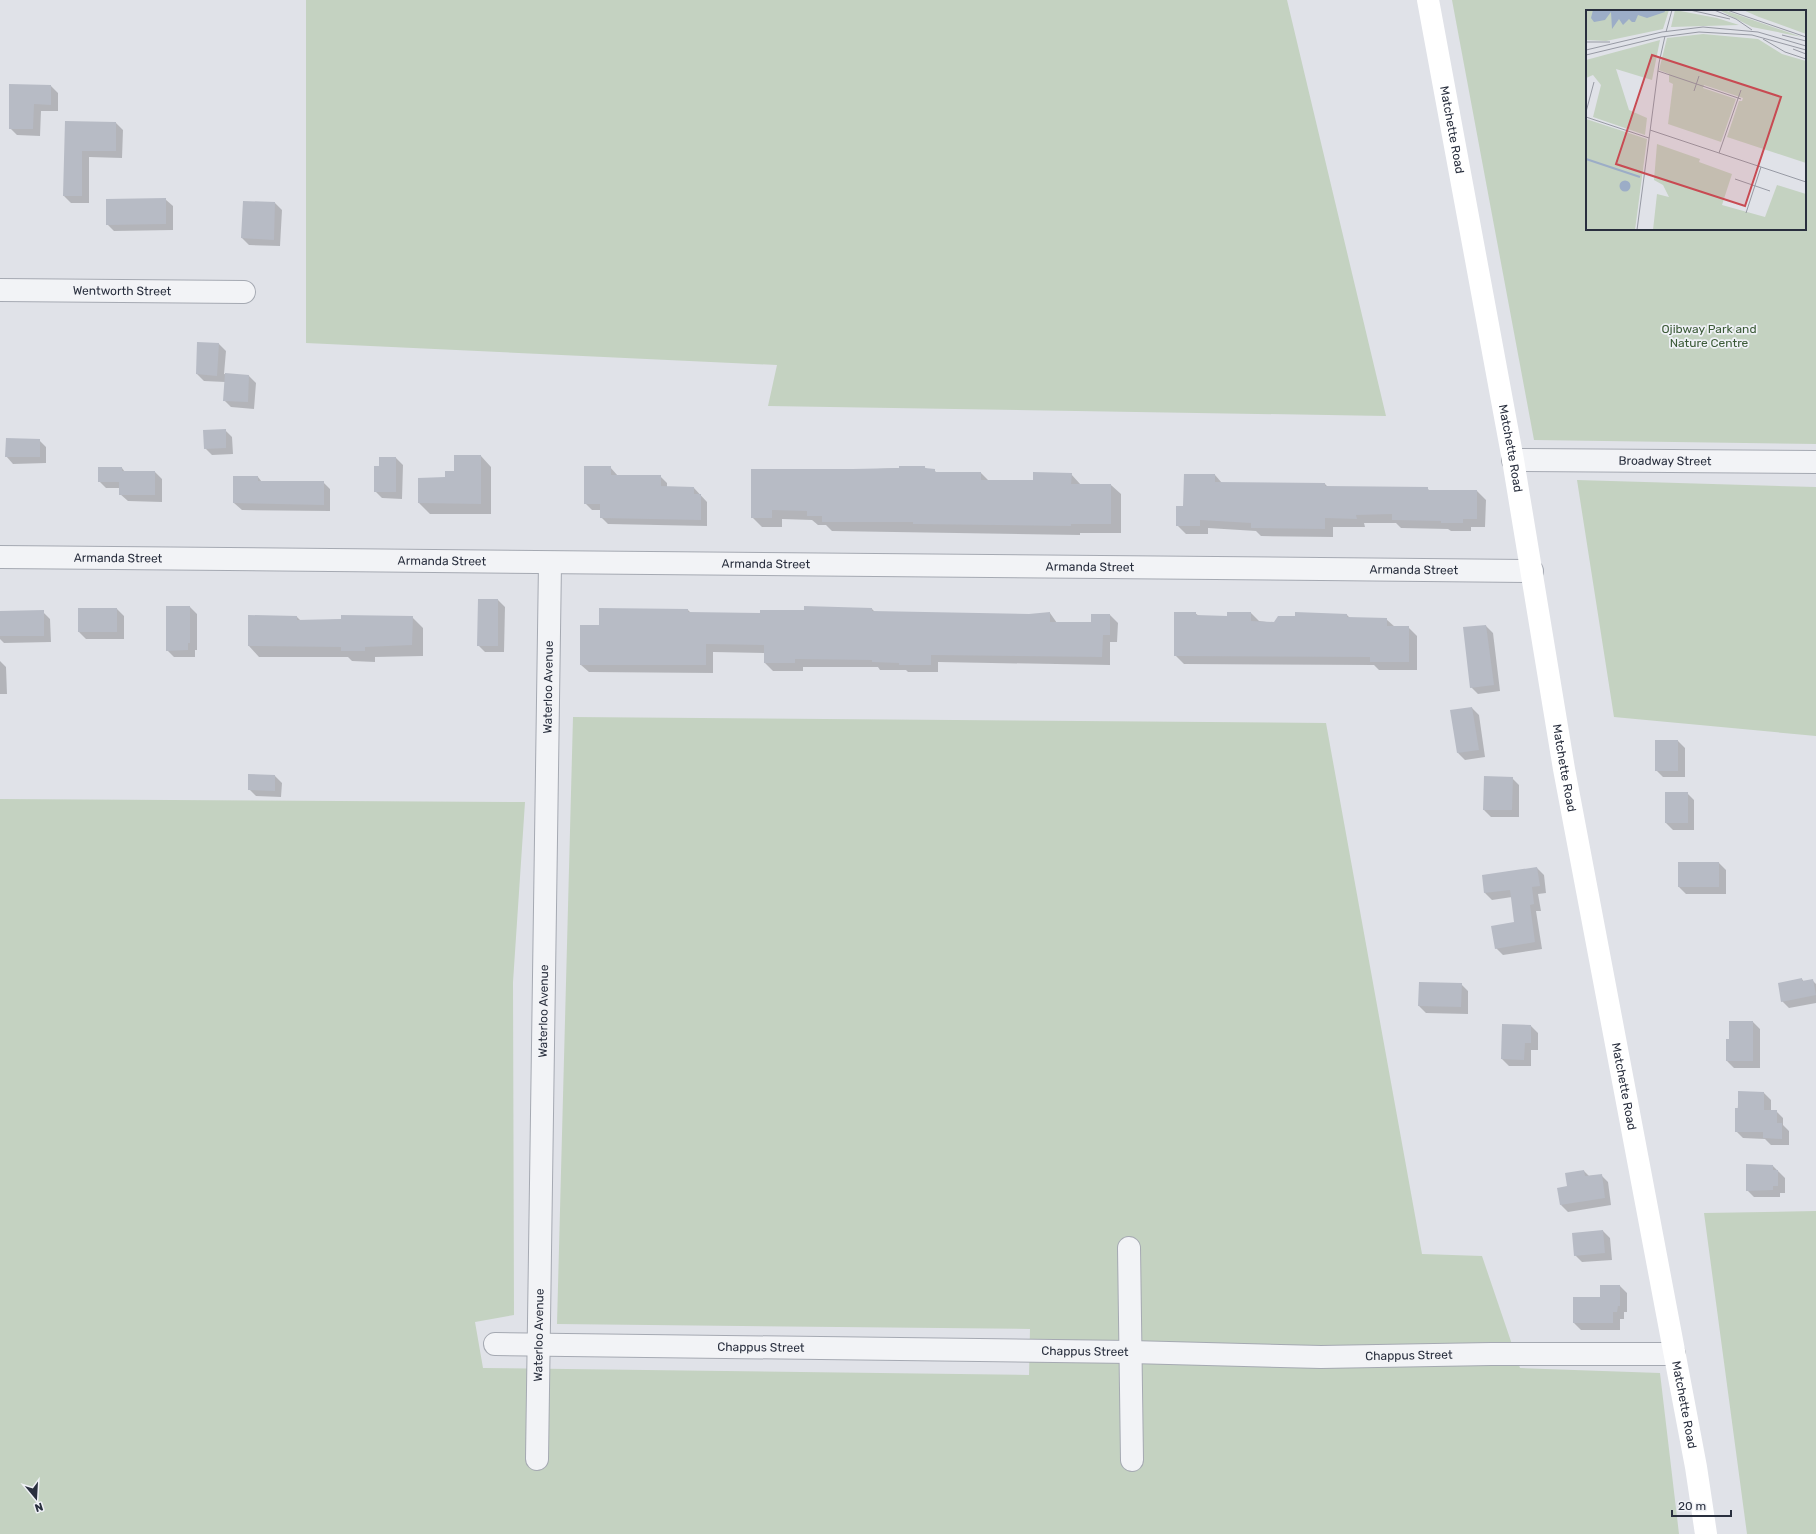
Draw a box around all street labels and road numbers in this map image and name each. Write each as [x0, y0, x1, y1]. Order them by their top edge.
street label: Matchette Road [1437, 85, 1467, 175]
street label: Wentworth Street [73, 284, 172, 298]
street label: Matchette Road [1496, 403, 1525, 493]
street label: Broadway Street [1618, 454, 1712, 468]
street label: Armanda Street [74, 551, 163, 565]
street label: Armanda Street [398, 554, 487, 568]
street label: Armanda Street [722, 557, 811, 571]
street label: Armanda Street [1046, 560, 1135, 574]
street label: Armanda Street [1370, 563, 1459, 577]
street label: Waterloo Avenue [541, 640, 556, 734]
street label: Matchette Road [1550, 723, 1579, 813]
street label: Waterloo Avenue [536, 964, 551, 1058]
street label: Matchette Road [1609, 1041, 1639, 1131]
street label: Waterloo Avenue [531, 1288, 546, 1382]
street label: Chappus Street [717, 1340, 805, 1355]
street label: Chappus Street [1041, 1344, 1129, 1359]
street label: Chappus Street [1365, 1348, 1453, 1363]
street label: Matchette Road [1669, 1360, 1699, 1450]

